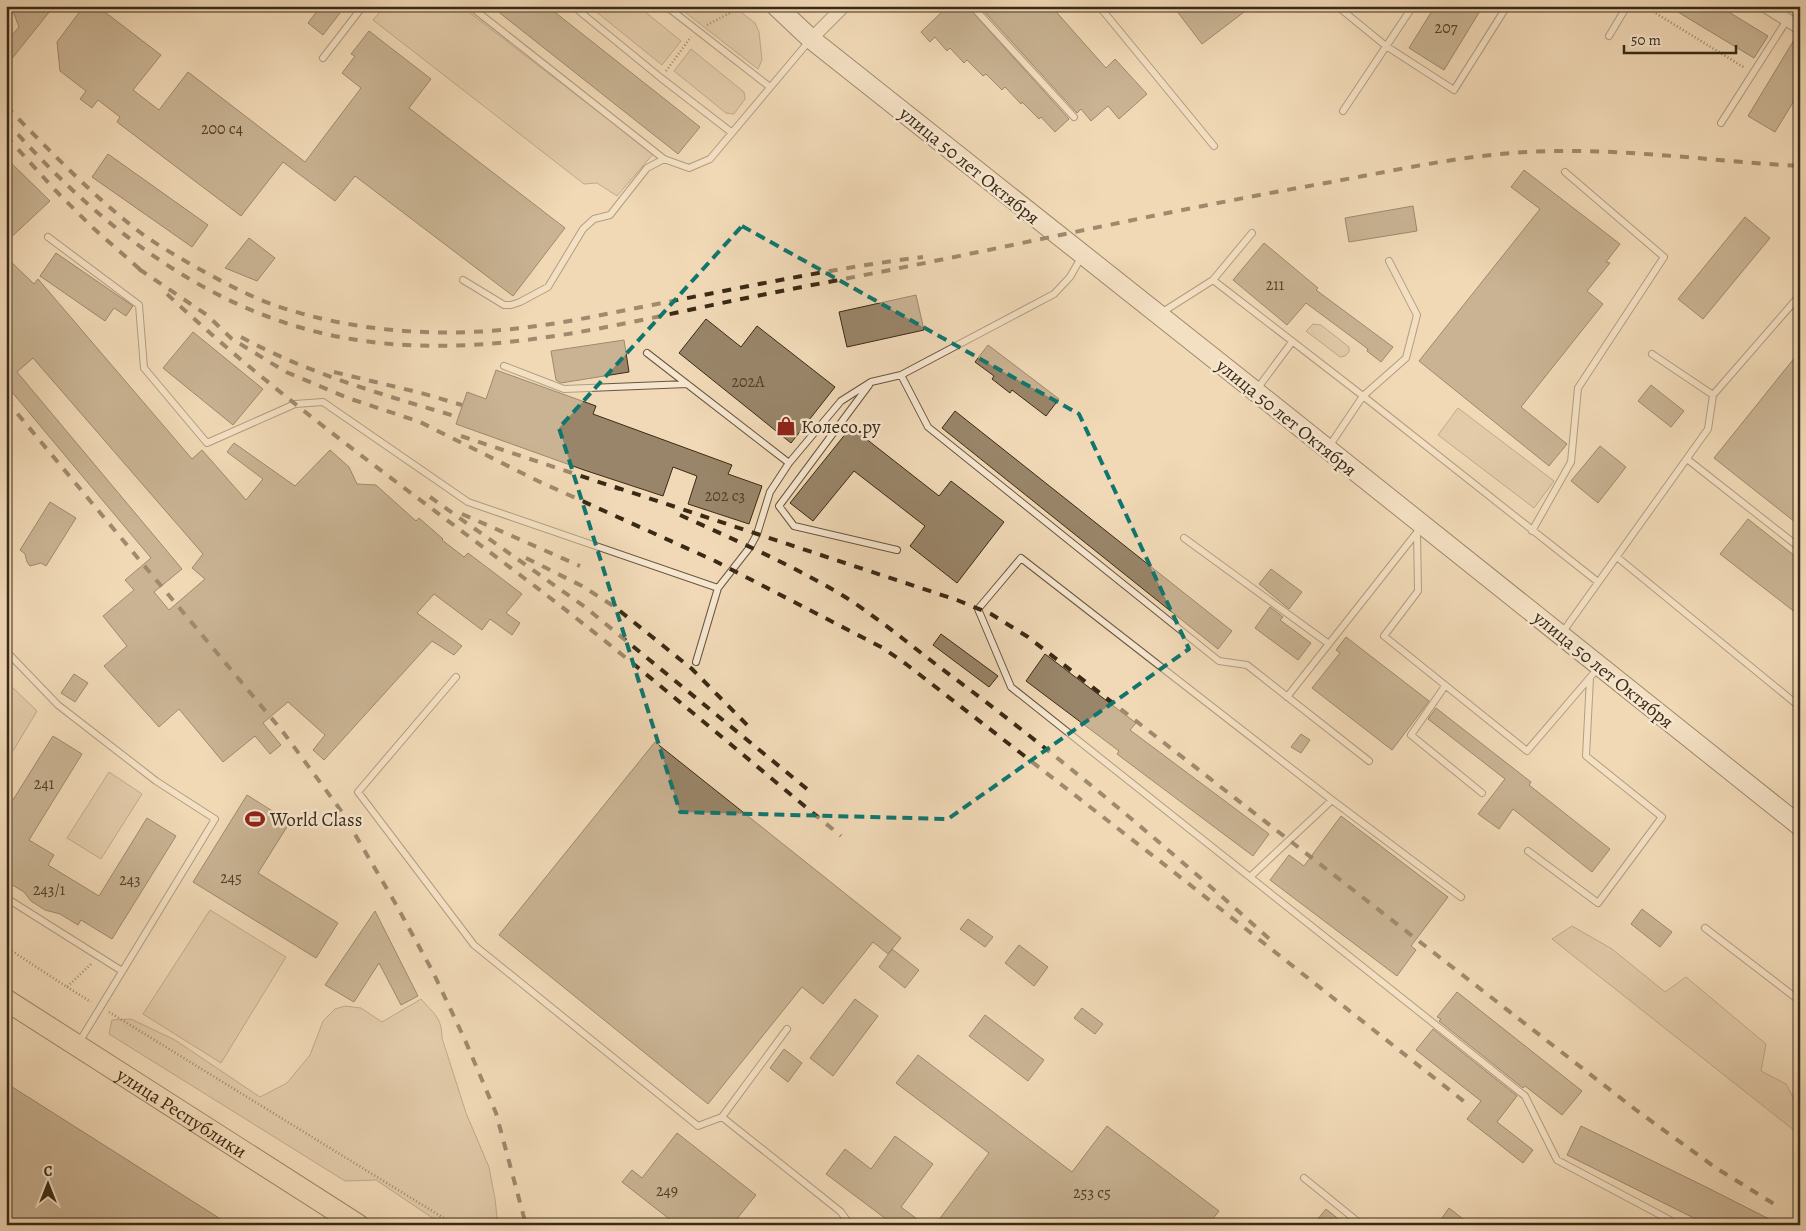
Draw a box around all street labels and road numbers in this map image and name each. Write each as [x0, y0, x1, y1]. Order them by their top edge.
street label: улица 50 лет Октября [893, 100, 1045, 231]
street label: улица 50 лет Октября [1210, 352, 1362, 483]
street label: улица 50 лет Октября [1527, 604, 1679, 735]
street label: улица Республики [111, 1062, 252, 1165]

